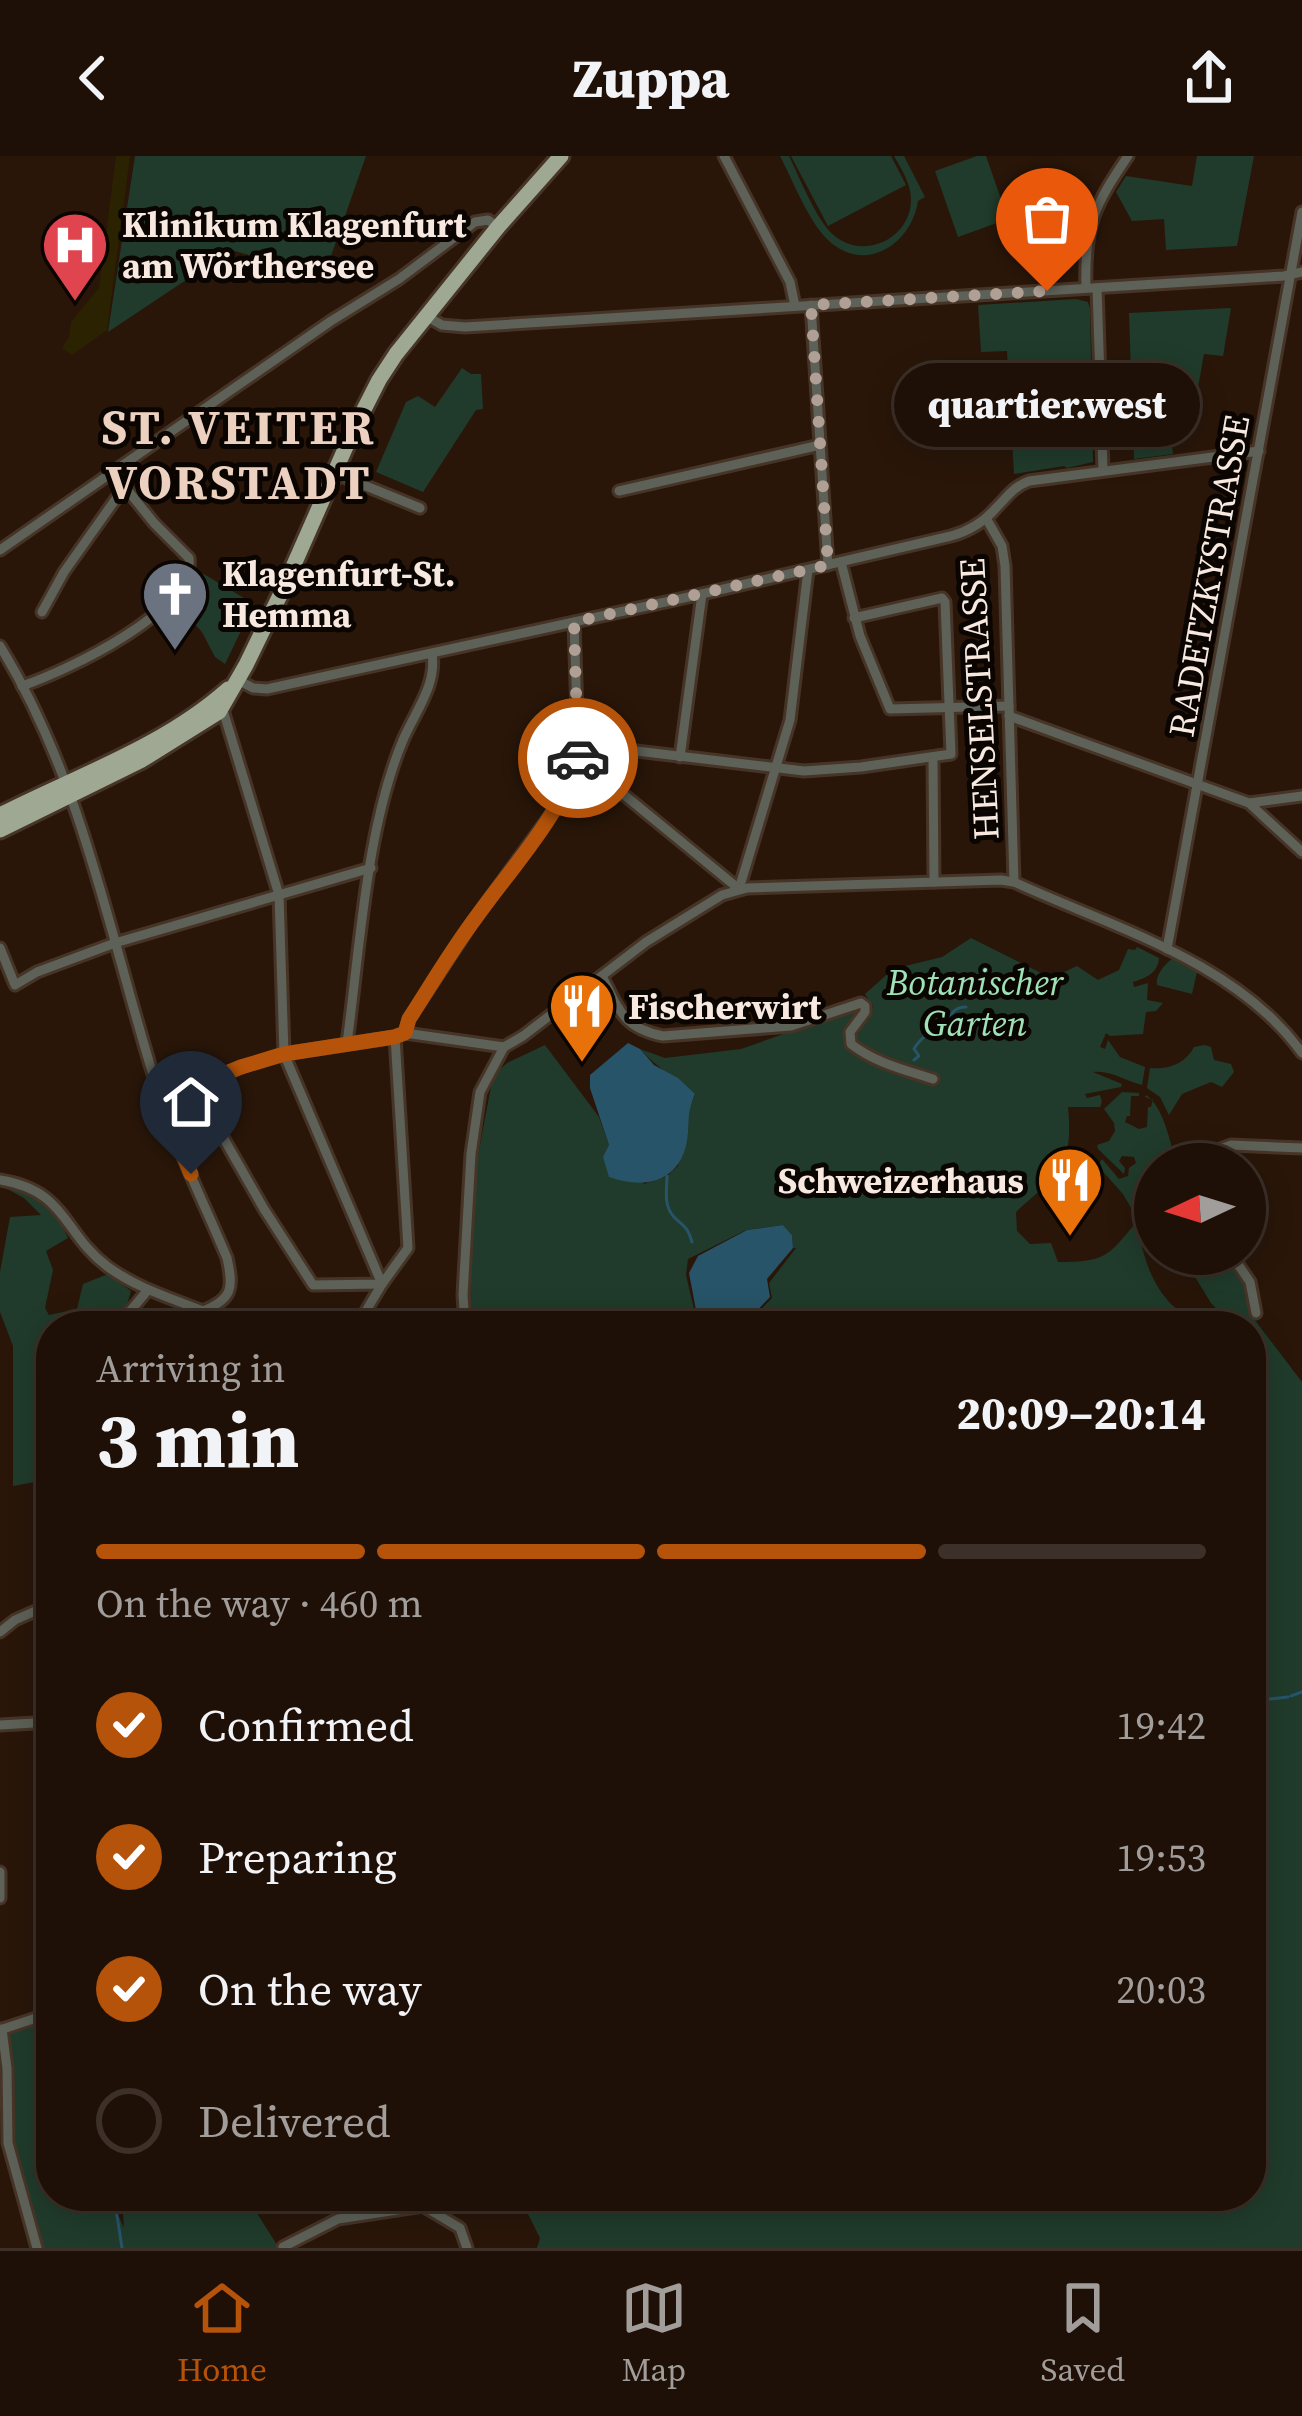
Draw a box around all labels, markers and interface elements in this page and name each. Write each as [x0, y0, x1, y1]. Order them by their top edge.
text: Zuppa [573, 41, 729, 115]
icon: back [60, 45, 126, 111]
icon: share [1176, 45, 1242, 111]
pin [996, 168, 1098, 291]
icon: bag [1014, 186, 1080, 252]
place label: Klinikum Klagenfurt am Wörthersee [122, 200, 468, 290]
hospital icon: Klinikum Klagenfurt am Wörthersee [40, 210, 110, 304]
callout: quartier.west [894, 363, 1200, 447]
text: quartier.west [928, 378, 1166, 431]
district label: ST. VEITER VORSTADT [101, 394, 377, 515]
street label: RADETZKYSTRASSE [1157, 411, 1261, 741]
place label: Klagenfurt-St. Hemma [222, 549, 456, 639]
street label: HENSELSTRASSE [947, 557, 1011, 841]
church icon: Klagenfurt-St. Hemma [140, 559, 210, 653]
courier [518, 698, 638, 818]
icon: car [545, 725, 611, 791]
park label: Botanischer Garten [886, 958, 1065, 1048]
restaurant icon: Fischerwirt [547, 971, 617, 1065]
place label: Fischerwirt [628, 982, 822, 1031]
pin [140, 1051, 242, 1174]
icon: home [158, 1069, 224, 1135]
north arrow [1134, 1143, 1266, 1275]
map controls [1134, 1143, 1266, 1275]
restaurant icon: Schweizerhaus [1035, 1145, 1105, 1239]
place label: Schweizerhaus [778, 1156, 1024, 1205]
text: Arriving in [96, 1342, 285, 1395]
text: 20:09–20:14 [956, 1382, 1206, 1444]
text: 3 min [96, 1386, 299, 1493]
text: On the way · 460 m [96, 1577, 423, 1630]
icon: check [96, 1692, 162, 1758]
text: Confirmed [198, 1694, 414, 1756]
text: 19:42 [1116, 1699, 1206, 1752]
icon: check [96, 1824, 162, 1890]
text: Preparing [198, 1826, 397, 1888]
text: 19:53 [1116, 1831, 1206, 1884]
icon: check [96, 1956, 162, 2022]
text: On the way [198, 1958, 422, 2020]
text: 20:03 [1116, 1963, 1206, 2016]
text: Delivered [198, 2090, 390, 2152]
tab: Home [177, 2275, 267, 2392]
tab: Map [621, 2275, 687, 2392]
tab: Saved [1040, 2275, 1125, 2392]

